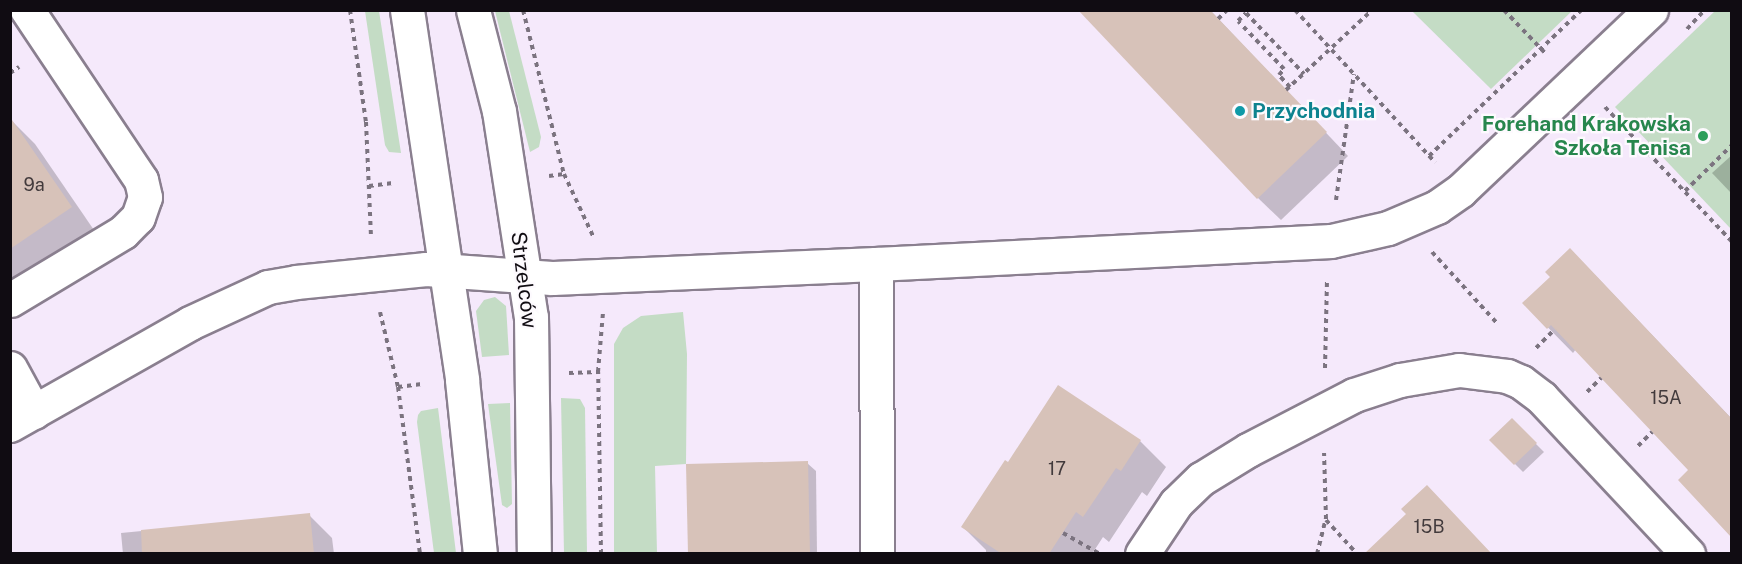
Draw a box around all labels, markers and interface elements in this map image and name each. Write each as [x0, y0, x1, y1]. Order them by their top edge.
place label: Przychodnia [1252, 98, 1375, 124]
marker: Przychodnia [1233, 104, 1247, 118]
place label: Forehand Krakowska Szkoła Tenisa [1482, 111, 1691, 161]
marker: Forehand Krakowska Szkoła Tenisa [1696, 129, 1710, 143]
house number: 9a [23, 174, 45, 196]
street label: Strzelców [506, 230, 542, 330]
house number: 15A [1650, 387, 1682, 409]
house number: 17 [1048, 458, 1066, 480]
house number: 15B [1414, 516, 1444, 538]

